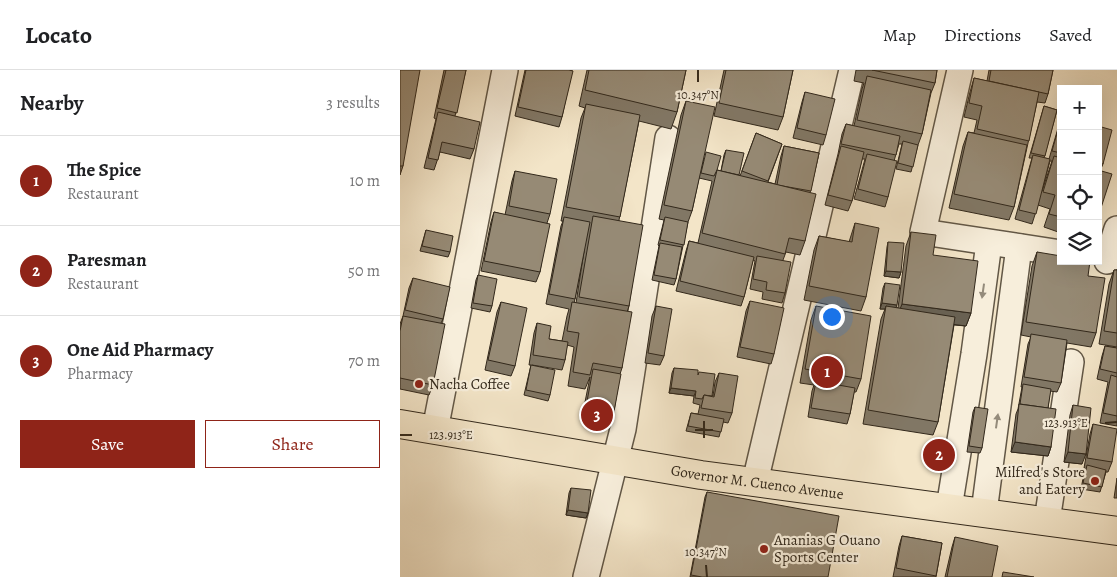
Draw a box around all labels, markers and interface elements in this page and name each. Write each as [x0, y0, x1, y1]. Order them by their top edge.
text: Locato [25, 19, 92, 51]
text: Map [883, 23, 916, 47]
text: Directions [944, 23, 1021, 47]
text: Saved [1049, 23, 1092, 47]
map controls [1057, 85, 1102, 265]
button: + [1057, 85, 1102, 130]
text: 10.347°N [677, 87, 719, 103]
text: Nearby [20, 89, 83, 117]
text: 3 results [326, 92, 380, 114]
button: − [1057, 130, 1102, 175]
text: The Spice [67, 157, 141, 183]
text: 1 [33, 170, 39, 192]
text: 10 m [350, 170, 380, 192]
button: locate [1057, 175, 1102, 220]
text: Restaurant [67, 183, 139, 205]
button: layers [1057, 220, 1102, 265]
text: Paresman [67, 247, 147, 273]
text: 2 [32, 260, 40, 282]
text: 50 m [348, 260, 380, 282]
text: Restaurant [67, 273, 139, 295]
one-way arrow [978, 284, 986, 300]
your location [819, 304, 845, 330]
text: One Aid Pharmacy [67, 337, 213, 363]
text: 3 [33, 350, 39, 372]
text: 70 m [348, 350, 380, 372]
pin: 1 [811, 353, 843, 391]
text: Pharmacy [67, 363, 133, 385]
place label: Nacha Coffee [429, 374, 510, 394]
marker: Nacha Coffee [413, 378, 425, 390]
pin: 3 [581, 396, 613, 434]
one-way arrow [993, 413, 1001, 429]
text: 123.913°E [1044, 415, 1088, 431]
button: Save [20, 420, 195, 468]
button: Share [205, 420, 380, 468]
text: 123.913°E [429, 427, 473, 443]
pin: 2 [923, 436, 955, 474]
street label: Governor M. Cuenco Avenue [669, 460, 845, 504]
place label: Milfred's Store and Eatery [995, 462, 1085, 499]
marker: Milfred's Store and Eatery [1089, 475, 1101, 487]
place label: Ananias G Ouano Sports Center [773, 530, 880, 567]
marker: Ananias G Ouano Sports Center [758, 543, 770, 555]
text: 10.347°N [685, 544, 727, 560]

